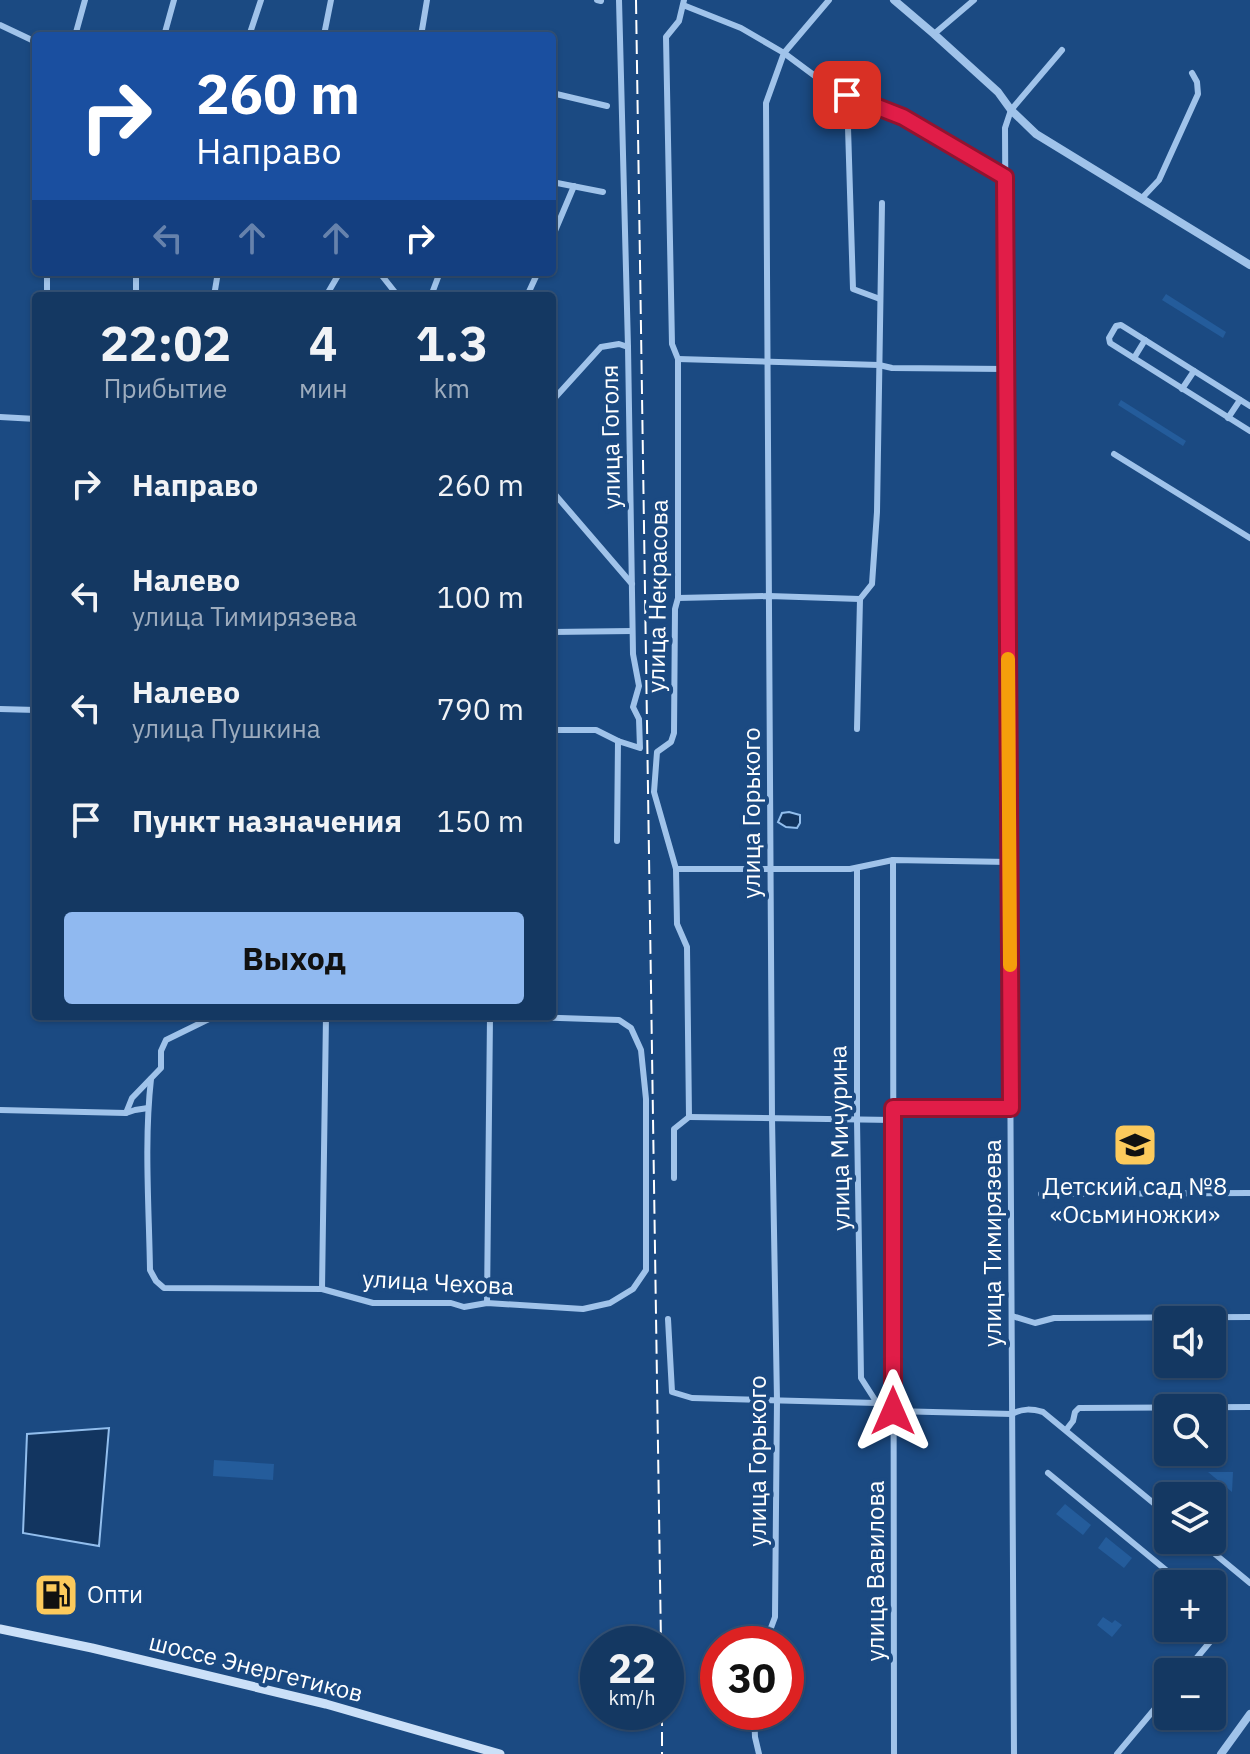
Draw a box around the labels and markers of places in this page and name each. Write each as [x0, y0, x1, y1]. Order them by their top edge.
pin [813, 61, 881, 129]
school or university icon: Детский сад №8 «Осьминожки» [1111, 1121, 1159, 1169]
place label: Детский сад №8 «Осьминожки» [1043, 1170, 1227, 1230]
fuel station icon: Опти [32, 1571, 80, 1619]
place label: Опти [87, 1578, 143, 1610]

